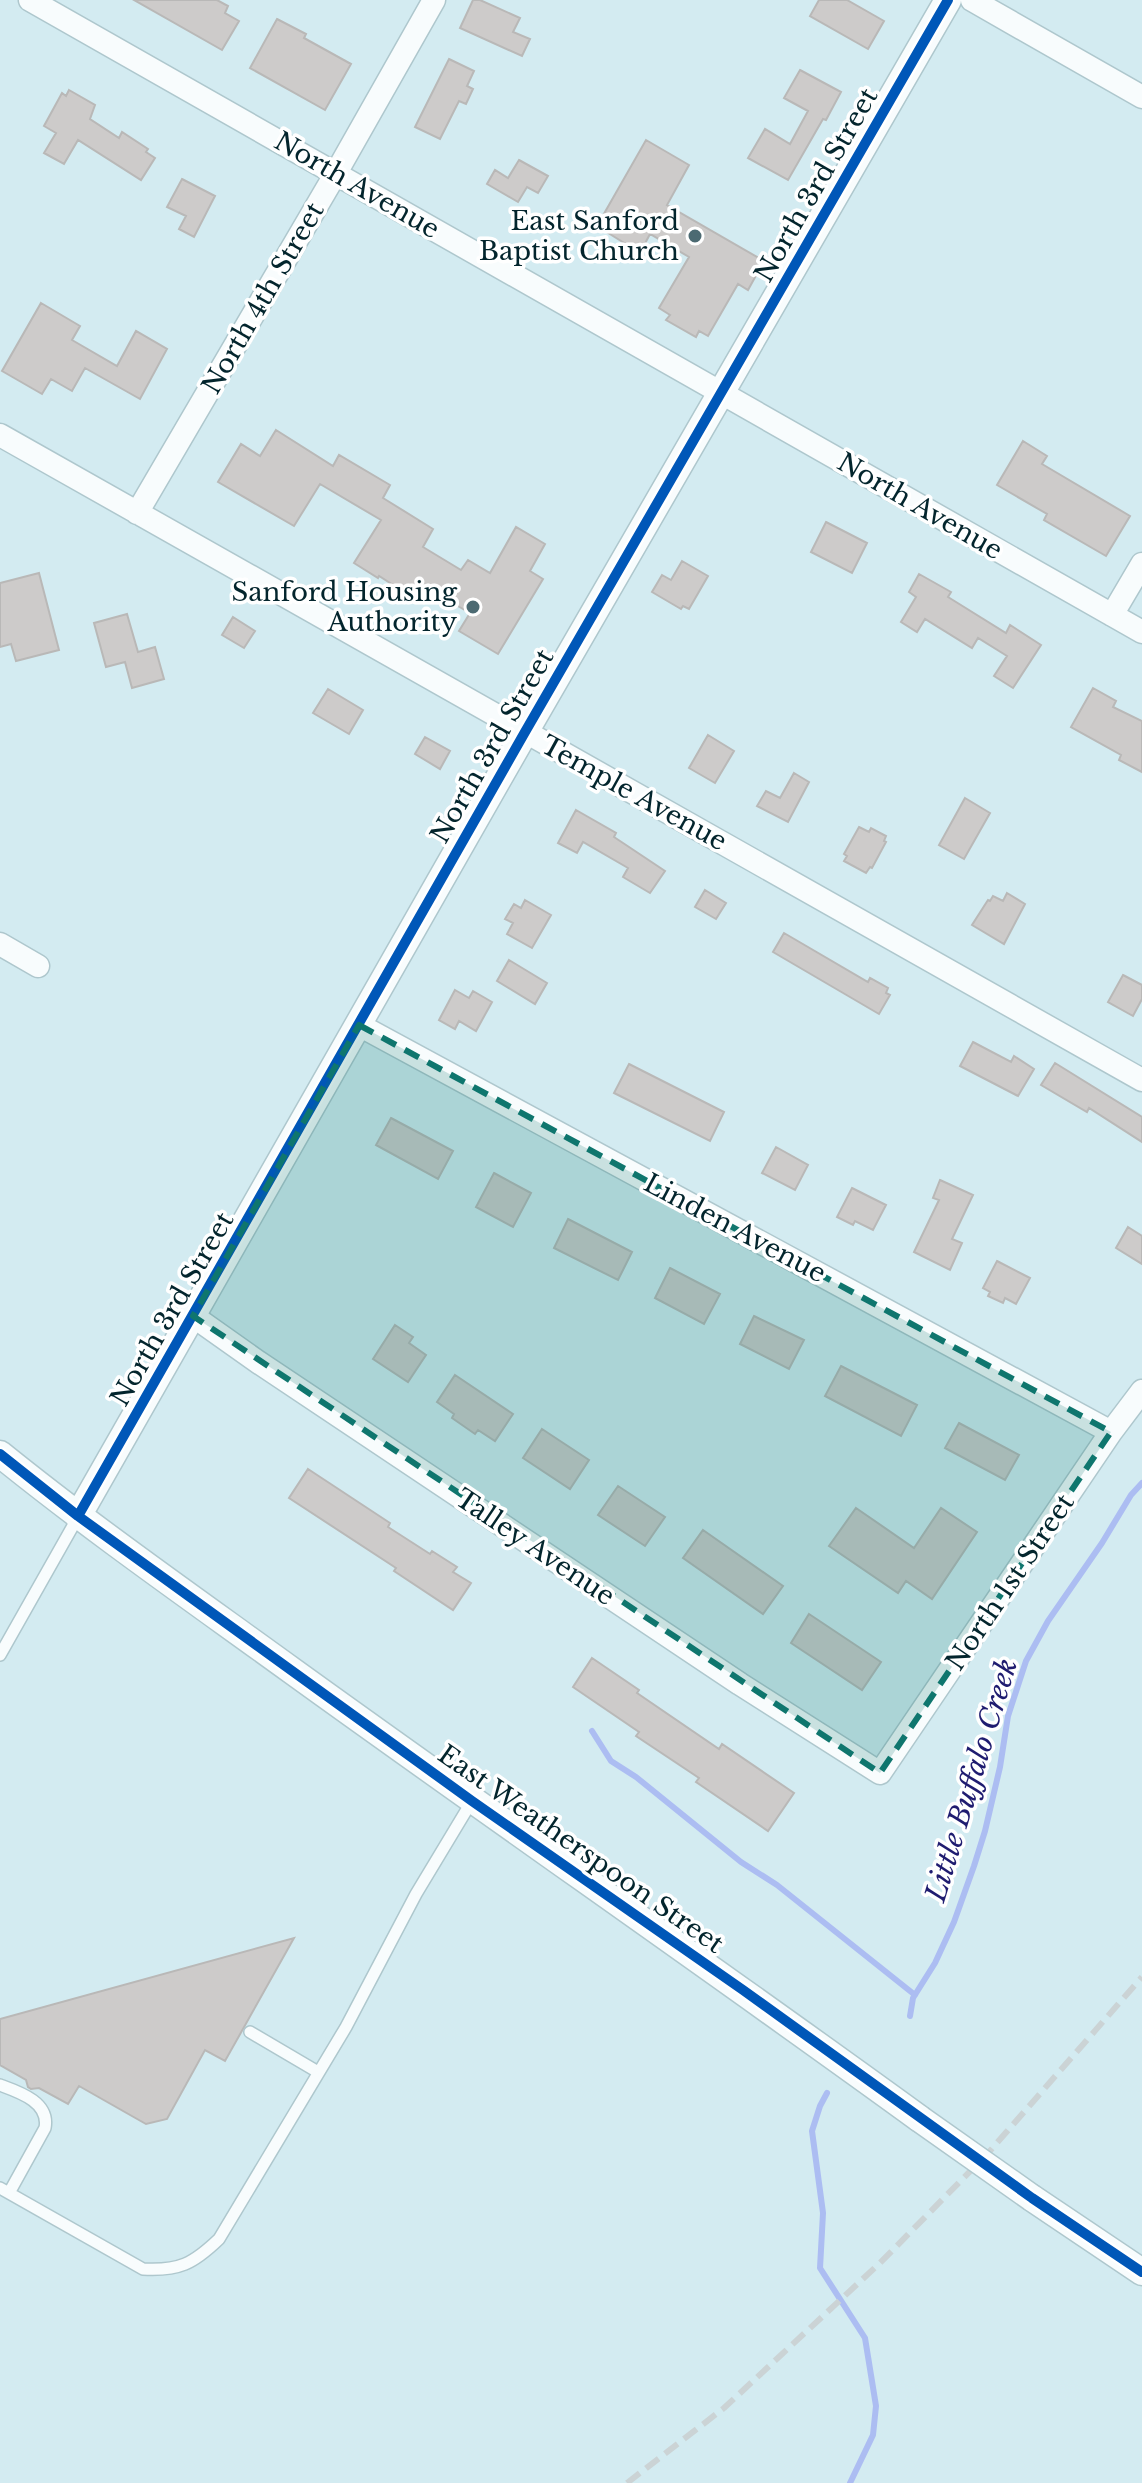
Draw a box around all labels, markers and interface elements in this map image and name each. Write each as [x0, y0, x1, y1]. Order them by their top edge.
street label: North 3rd Street [747, 82, 885, 288]
street label: North Avenue [269, 125, 445, 245]
street label: North 4th Street [195, 196, 331, 399]
place label: East Sanford Baptist Church [479, 205, 679, 267]
marker: East Sanford Baptist Church [686, 227, 704, 245]
street label: North Avenue [832, 446, 1008, 566]
place label: Sanford Housing Authority [231, 576, 457, 638]
marker: Sanford Housing Authority [464, 598, 482, 616]
street label: North 3rd Street [423, 643, 561, 849]
street label: Temple Avenue [536, 729, 732, 857]
street label: Linden Avenue [639, 1167, 831, 1289]
street label: North 3rd Street [103, 1206, 241, 1412]
street label: Talley Avenue [449, 1482, 621, 1612]
street label: North 1st Street [939, 1487, 1081, 1676]
water label: Little Buffalo Creek [918, 1654, 1025, 1907]
street label: East Weatherspoon Street [432, 1738, 730, 1960]

